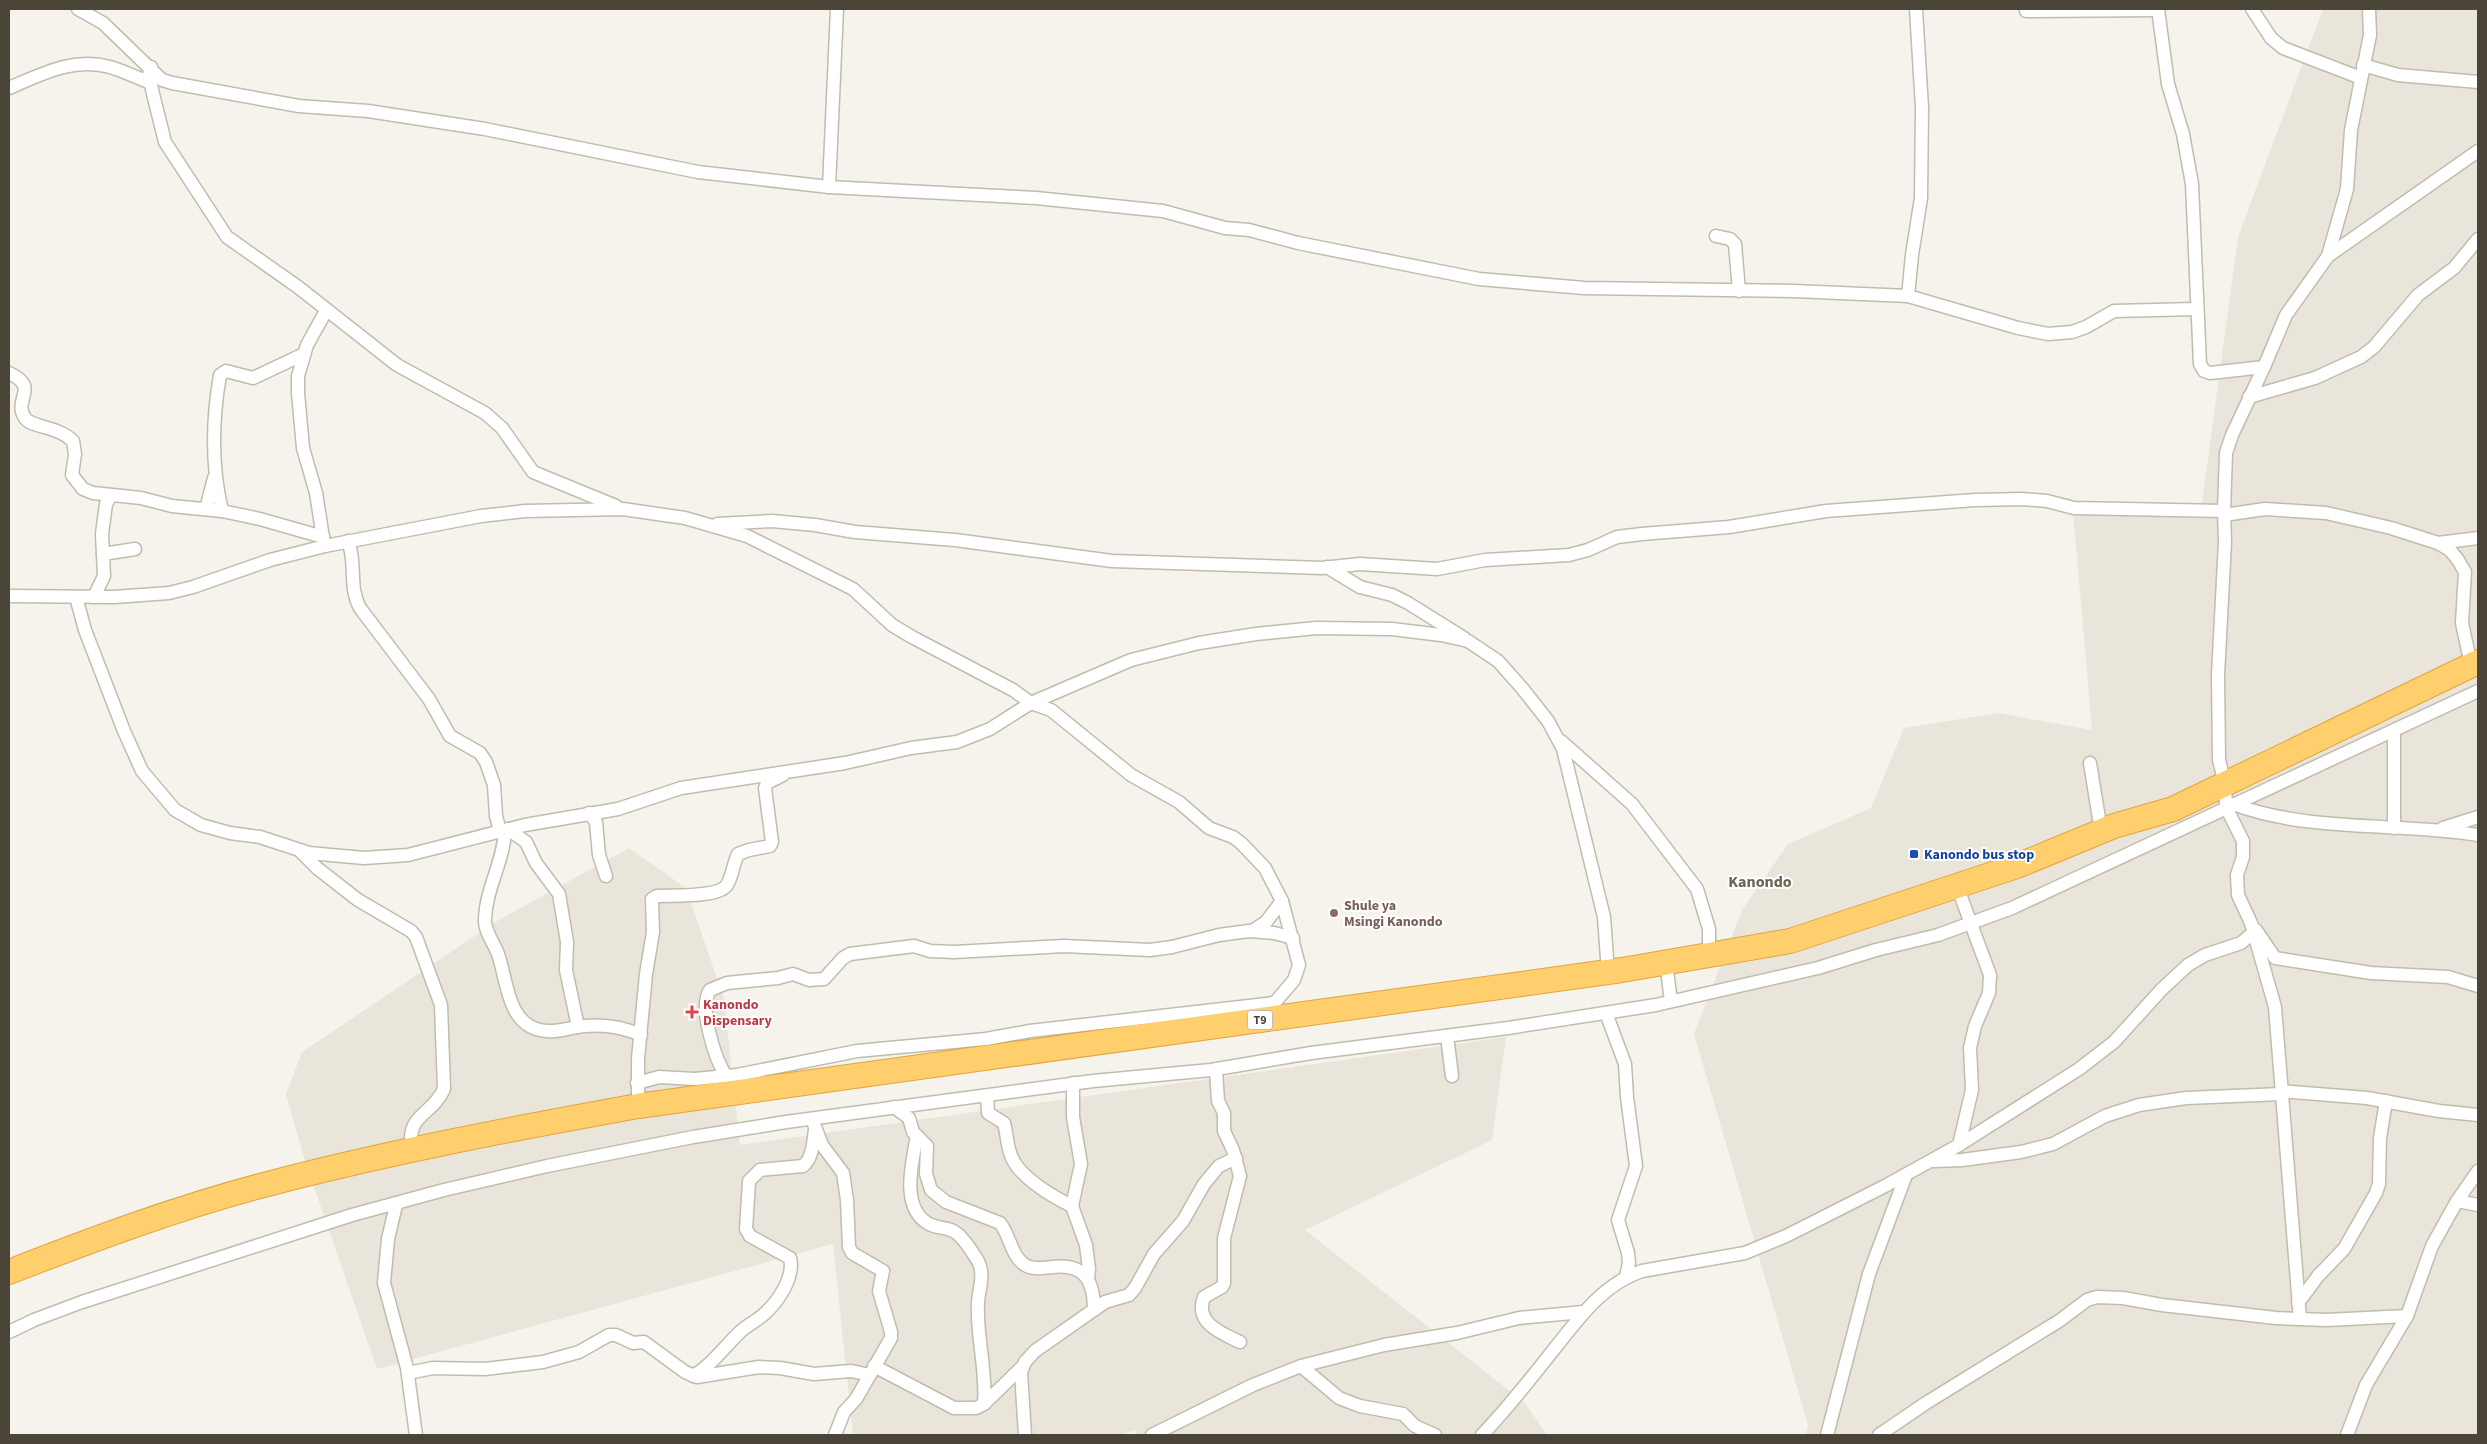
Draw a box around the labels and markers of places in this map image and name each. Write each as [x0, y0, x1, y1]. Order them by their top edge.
place label: Kanondo bus stop [1924, 845, 2034, 865]
marker: Kanondo bus stop [1908, 848, 1920, 860]
place label: Shule ya Msingi Kanondo [1344, 896, 1443, 932]
marker: Shule ya Msingi Kanondo [1328, 907, 1340, 919]
place label: Kanondo Dispensary [703, 995, 772, 1031]
marker: Kanondo Dispensary [685, 1005, 699, 1019]

